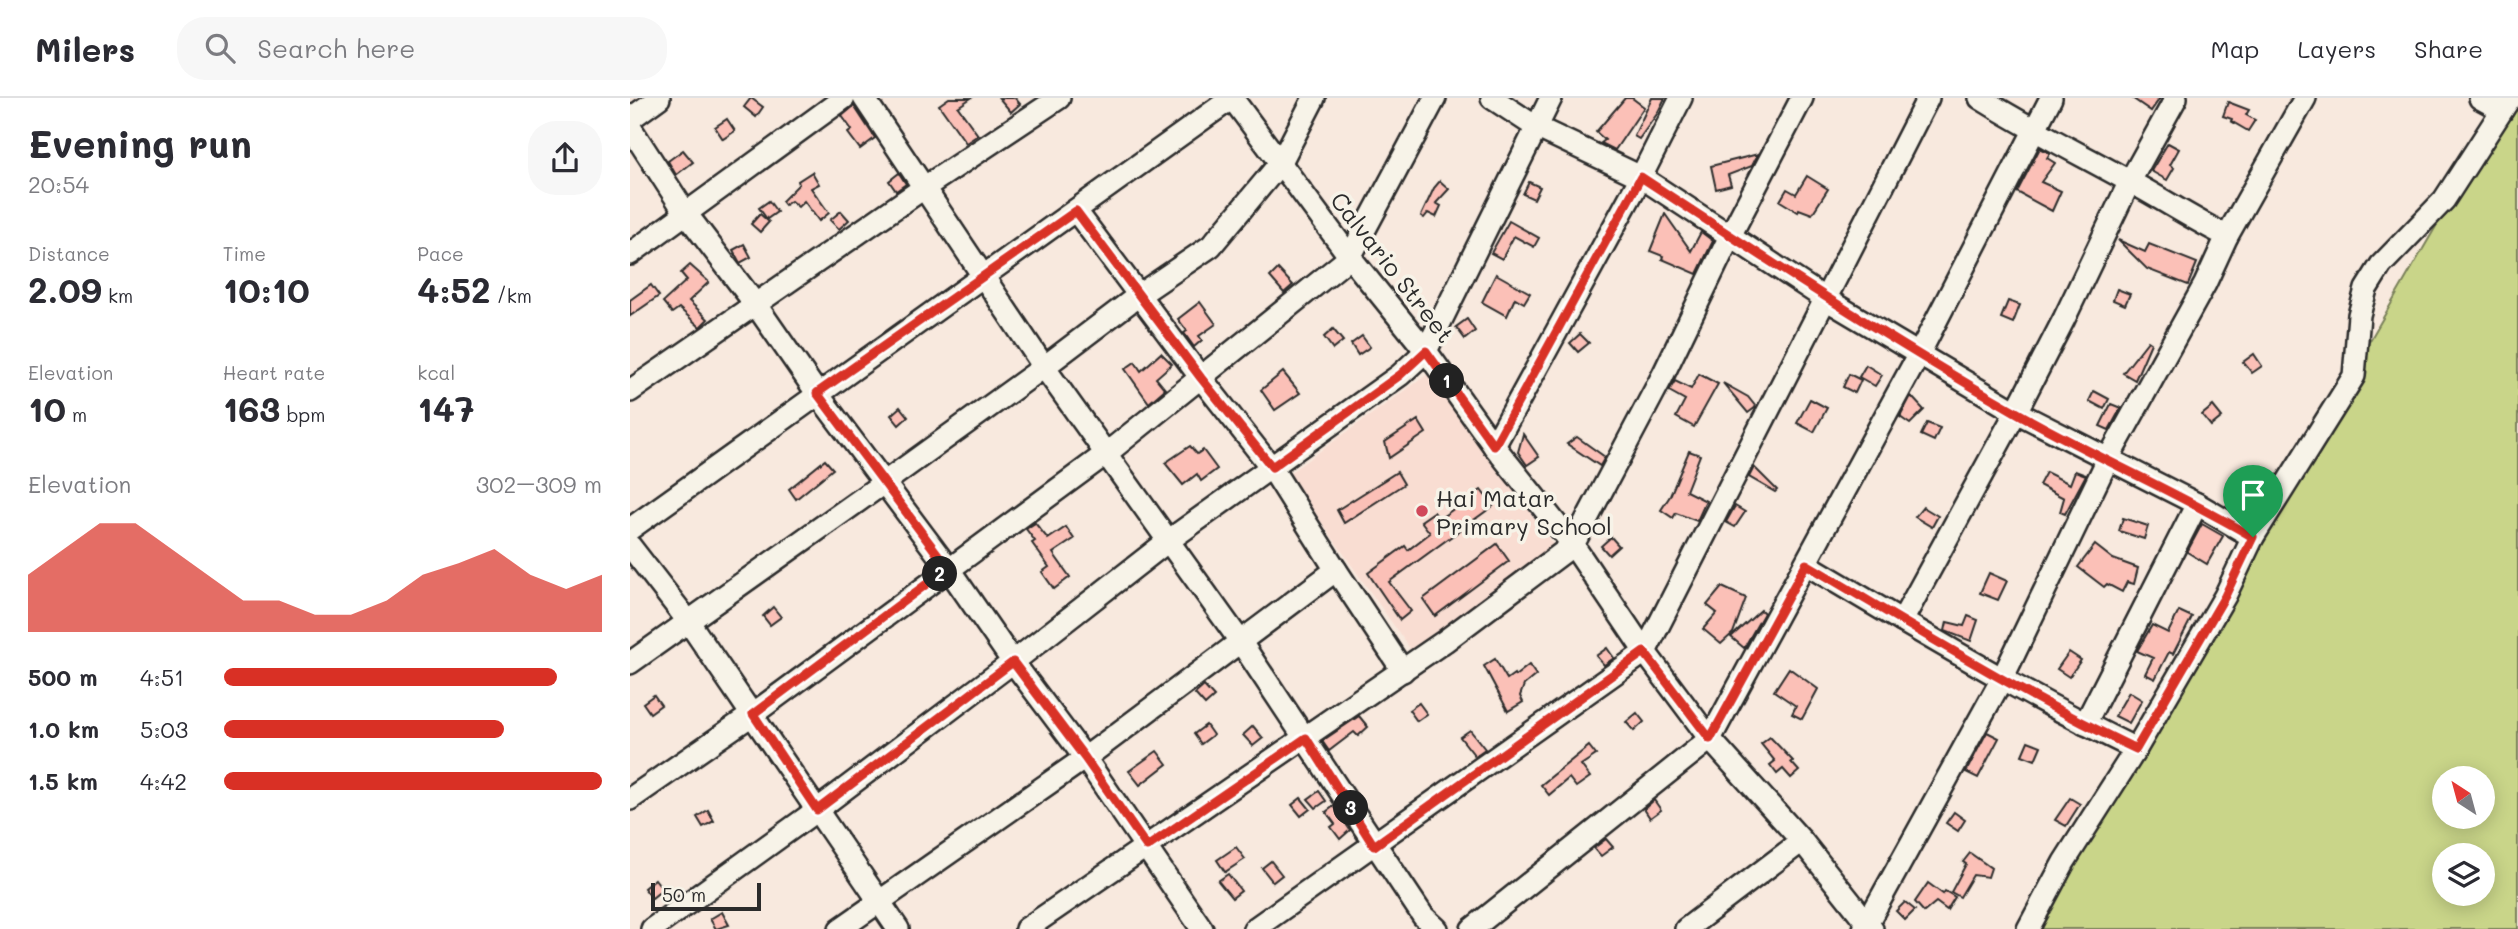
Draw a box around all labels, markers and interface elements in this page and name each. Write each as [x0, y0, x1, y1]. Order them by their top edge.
search box [177, 17, 667, 80]
text: Milers [35, 27, 135, 70]
icon: search [201, 29, 239, 67]
text: Search here [257, 31, 415, 65]
text: Map [2211, 33, 2259, 64]
text: Layers [2297, 33, 2376, 64]
text: Share [2414, 33, 2483, 64]
text: Evening run [28, 118, 252, 168]
button: share [528, 121, 602, 195]
text: 20:54 [28, 169, 89, 199]
street label: Calvario Street [1324, 185, 1462, 349]
text: Distance [28, 241, 110, 266]
text: Time [223, 241, 266, 266]
text: Pace [417, 241, 464, 266]
text: 2.09 [28, 266, 102, 312]
text: 10:10 [223, 266, 310, 312]
text: 4:52 [417, 266, 491, 312]
text: km [102, 283, 133, 308]
text: /km [491, 283, 532, 308]
text: Elevation [28, 360, 113, 385]
text: Heart rate [223, 360, 325, 385]
text: kcal [417, 360, 455, 385]
pin: 1 [1430, 364, 1464, 398]
text: 1 [1442, 368, 1451, 393]
text: 10 [28, 385, 66, 431]
text: 163 [223, 385, 280, 431]
text: 147 [417, 385, 475, 431]
text: m [66, 402, 87, 427]
text: bpm [280, 402, 325, 427]
pin [2223, 465, 2283, 537]
text: Elevation [28, 469, 131, 499]
text: 302–309 m [476, 469, 602, 499]
icon: arrive [2234, 476, 2272, 514]
place label: Hai Matar Primary School [1436, 482, 1612, 541]
marker: Hai Matar Primary School [1414, 503, 1430, 519]
pin: 2 [922, 556, 958, 592]
text: 2 [934, 561, 945, 586]
text: 500 m [28, 662, 98, 692]
text: 4:51 [140, 662, 184, 692]
text: 1.0 km [28, 714, 99, 744]
text: 5:03 [140, 714, 188, 744]
text: 1.5 km [28, 766, 98, 796]
text: 4:42 [140, 766, 187, 796]
north arrow [2432, 766, 2496, 830]
map controls [2432, 766, 2495, 906]
pin: 3 [1334, 790, 1368, 826]
text: 3 [1345, 795, 1356, 820]
button: layers [2432, 843, 2495, 906]
scale bar [651, 880, 761, 912]
text: 50 m [662, 882, 706, 907]

